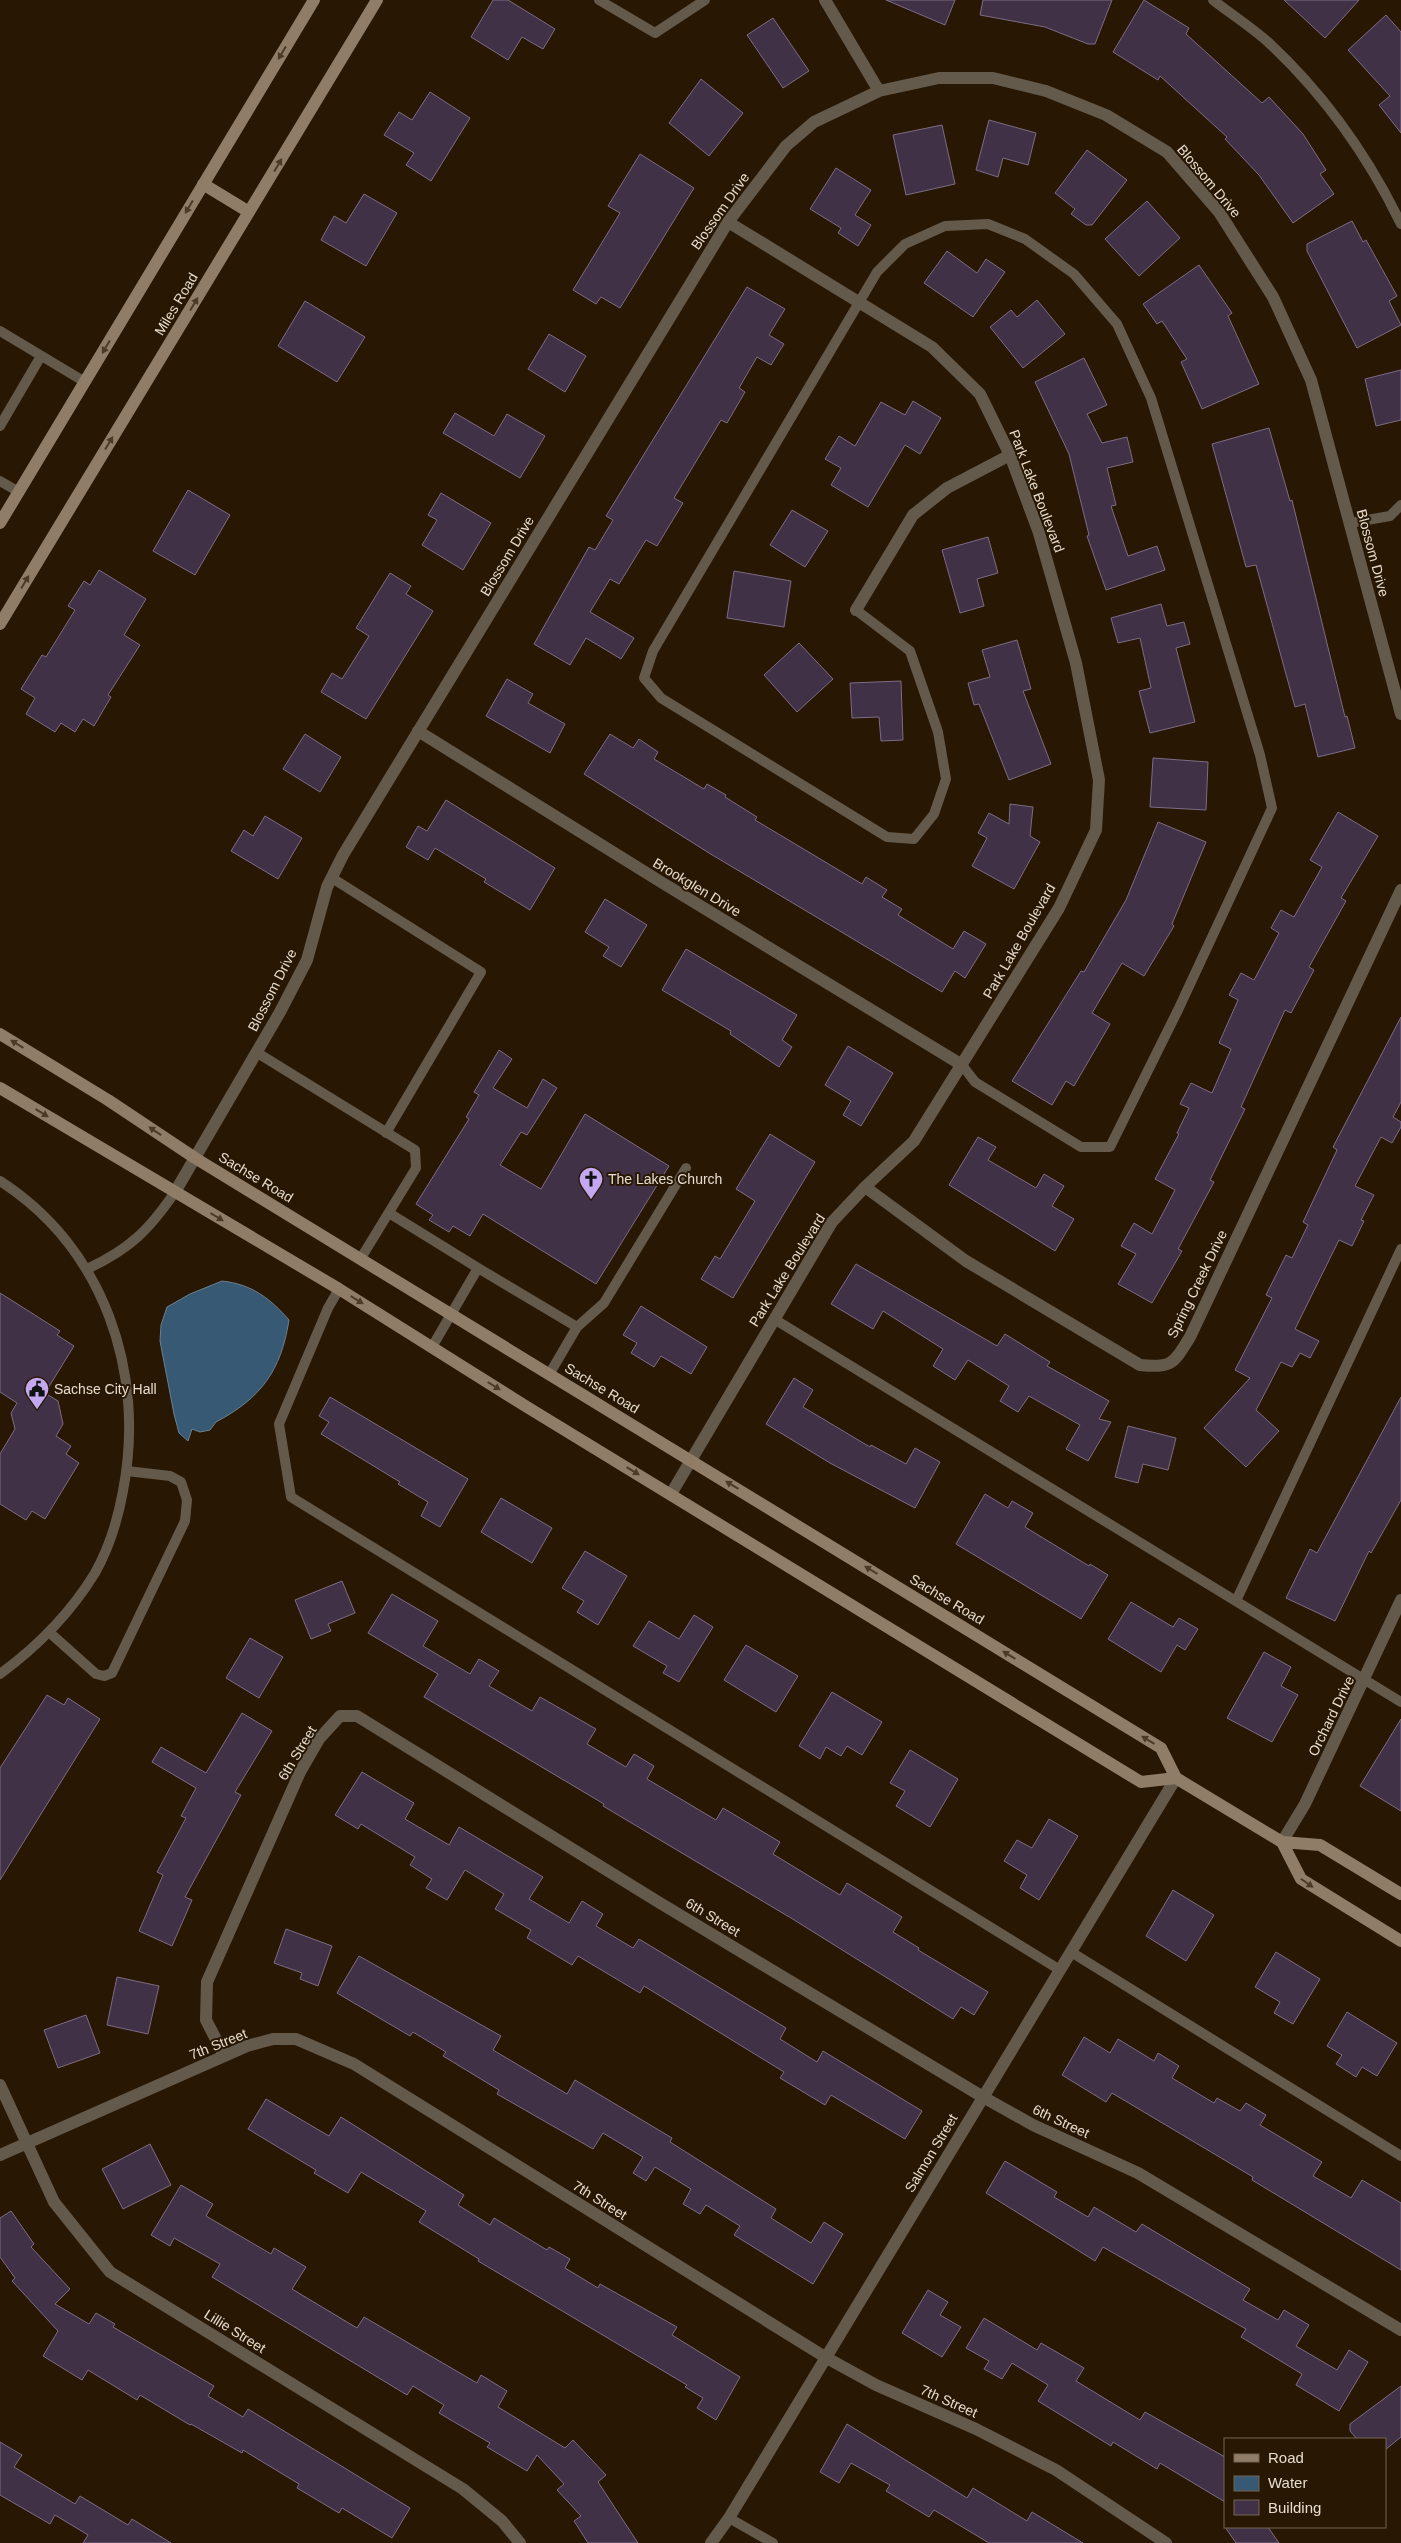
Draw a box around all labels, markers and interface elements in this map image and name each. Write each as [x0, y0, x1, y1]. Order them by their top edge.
one-way arrow [277, 46, 286, 59]
street label: Blossom Drive [1174, 141, 1244, 221]
one-way arrow [273, 158, 282, 171]
street label: Blossom Drive [688, 169, 753, 253]
one-way arrow [185, 201, 194, 214]
street label: Miles Road [151, 270, 201, 338]
one-way arrow [189, 298, 198, 311]
one-way arrow [101, 340, 110, 353]
street label: Park Lake Boulevard [1006, 427, 1068, 555]
one-way arrow [105, 437, 114, 450]
street label: Blossom Drive [1354, 507, 1392, 599]
street label: Blossom Drive [477, 513, 537, 599]
one-way arrow [21, 576, 30, 589]
street label: Brookglen Drive [650, 854, 744, 920]
street label: Park Lake Boulevard [980, 881, 1058, 1001]
street label: Blossom Drive [244, 946, 300, 1034]
one-way arrow [10, 1040, 23, 1049]
one-way arrow [35, 1109, 49, 1118]
one-way arrow [148, 1126, 161, 1135]
street label: Sachse Road [216, 1148, 296, 1206]
church icon: The Lakes Church [578, 1166, 604, 1200]
place label: The Lakes Church [608, 1171, 722, 1187]
street label: Park Lake Boulevard [746, 1211, 828, 1329]
one-way arrow [211, 1212, 224, 1221]
street label: Spring Creek Drive [1164, 1227, 1230, 1341]
one-way arrow [350, 1295, 363, 1305]
street label: Sachse Road [562, 1359, 642, 1417]
public building icon: Sachse City Hall [24, 1376, 50, 1410]
place label: Sachse City Hall [54, 1381, 157, 1397]
one-way arrow [488, 1382, 501, 1391]
one-way arrow [627, 1467, 640, 1476]
one-way arrow [726, 1481, 739, 1490]
one-way arrow [864, 1566, 877, 1575]
street label: Sachse Road [907, 1570, 987, 1628]
one-way arrow [1003, 1650, 1016, 1660]
street label: Orchard Drive [1305, 1673, 1357, 1759]
street label: 6th Street [275, 1723, 320, 1783]
one-way arrow [1141, 1735, 1155, 1744]
one-way arrow [1300, 1878, 1314, 1888]
street label: 6th Street [683, 1895, 743, 1940]
street label: 7th Street [187, 2025, 249, 2063]
street label: 6th Street [1030, 2101, 1092, 2141]
street label: Salmon Street [901, 2111, 961, 2195]
street label: 7th Street [570, 2177, 630, 2223]
street label: Lillie Street [201, 2306, 269, 2356]
street label: 7th Street [918, 2381, 980, 2421]
legend [1224, 2438, 1386, 2528]
text: Road [1268, 2449, 1304, 2466]
text: Water [1268, 2474, 1307, 2491]
text: Building [1268, 2499, 1321, 2516]

